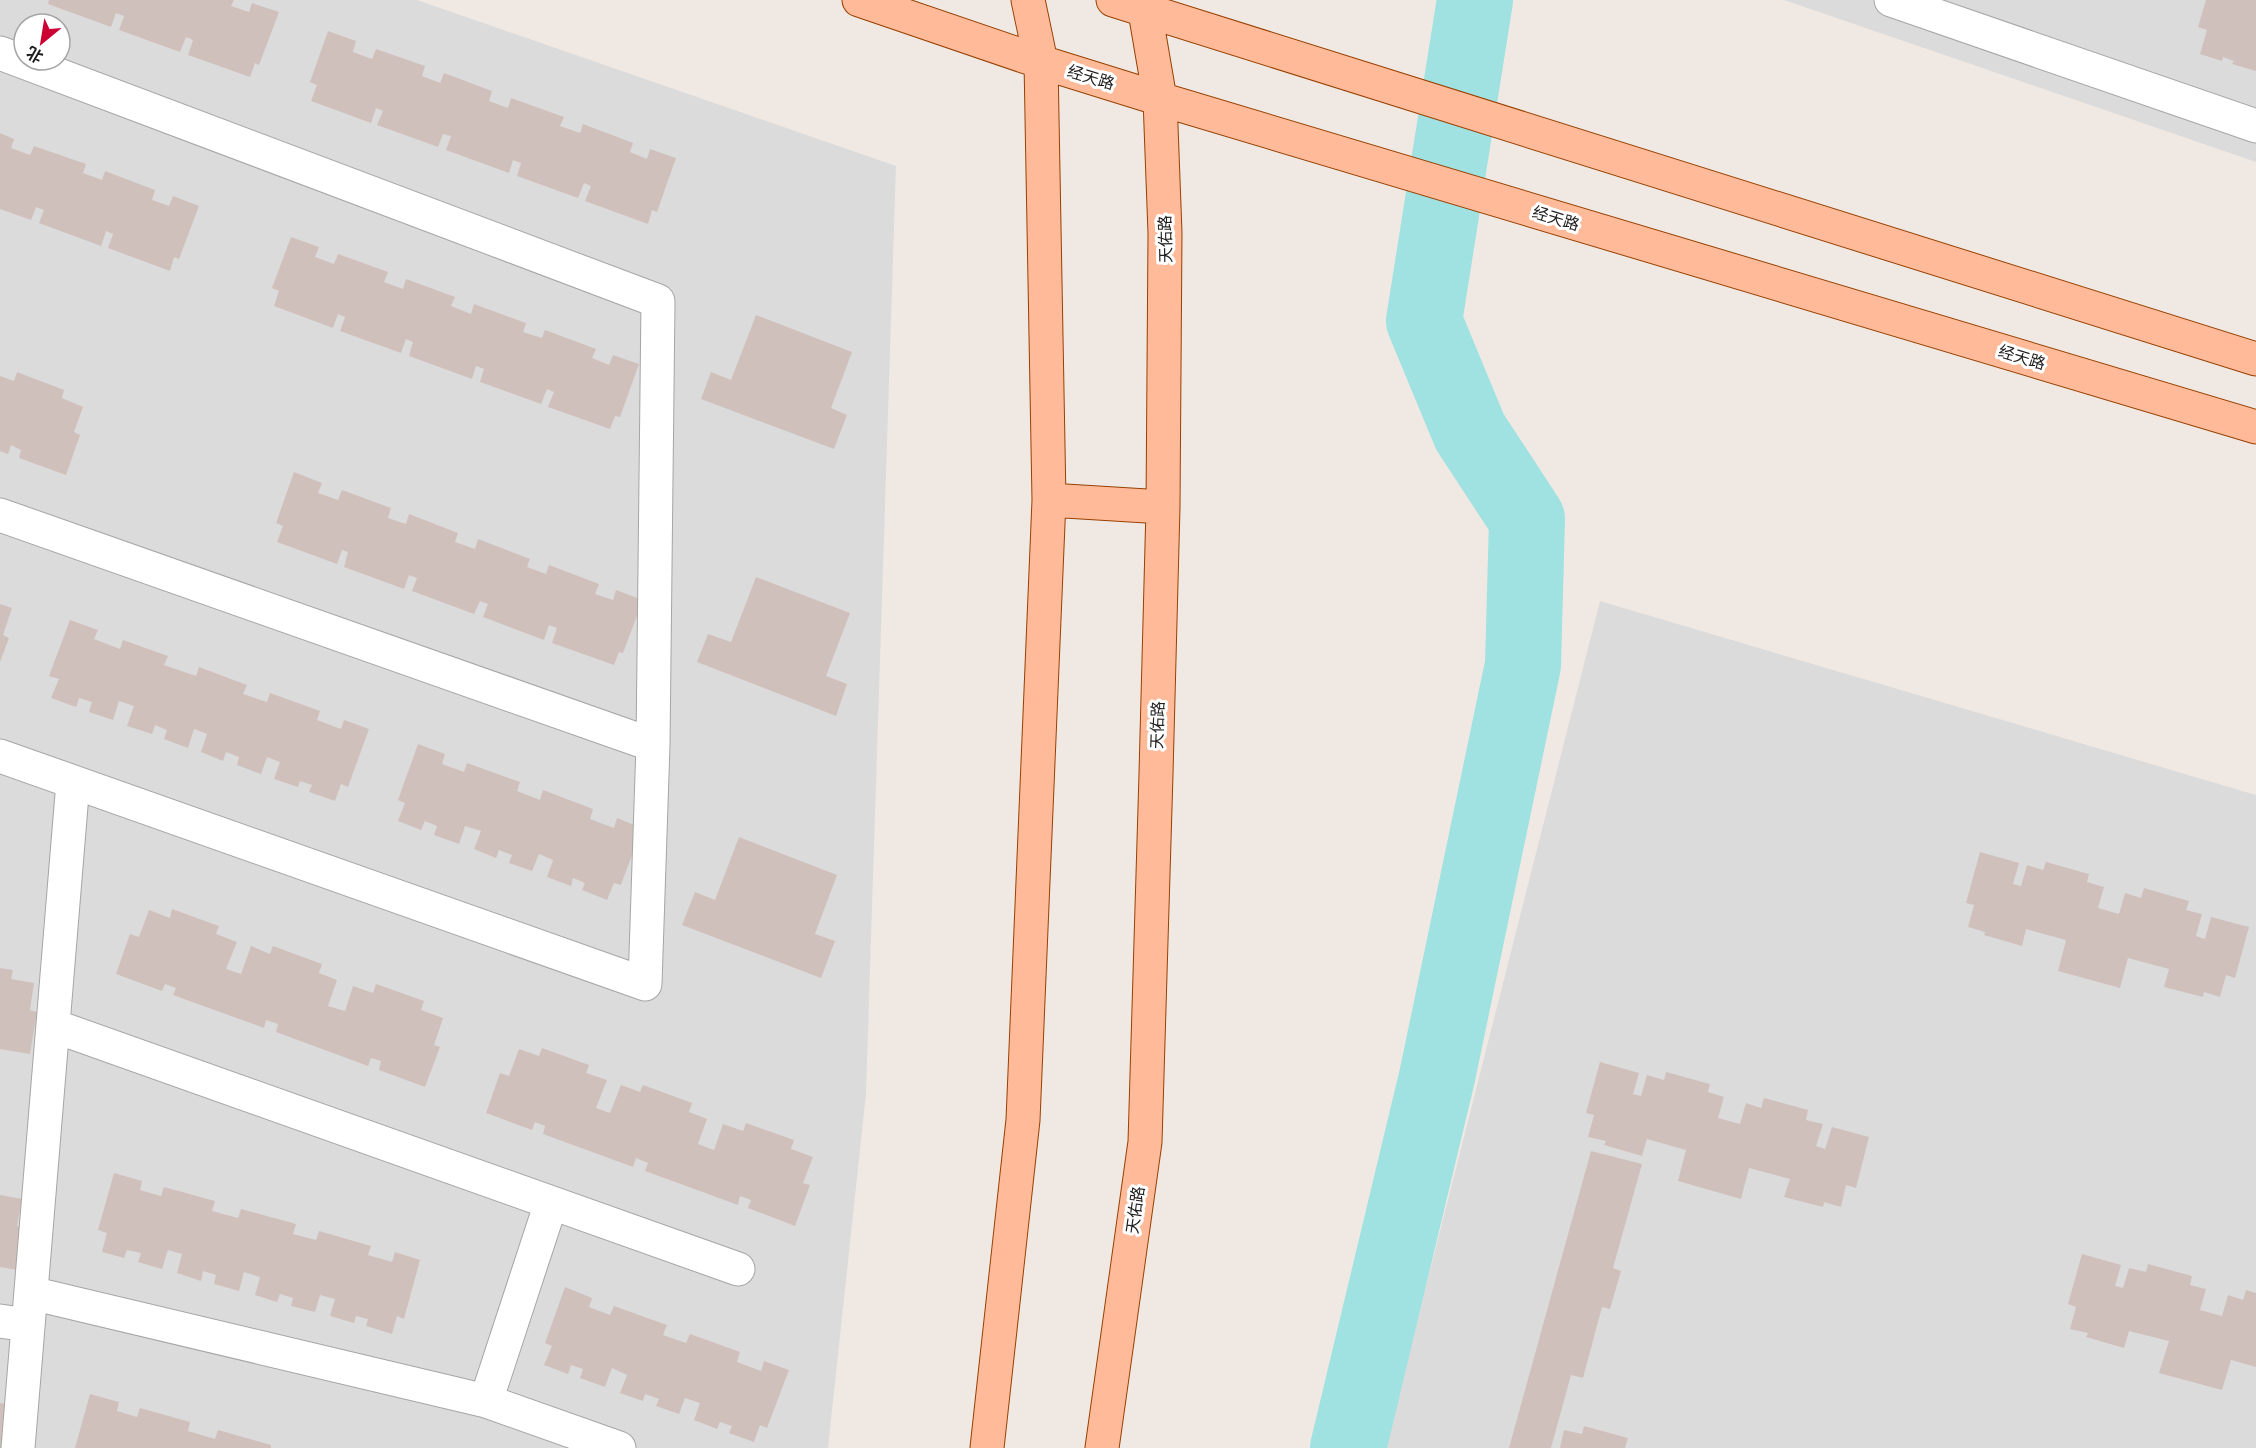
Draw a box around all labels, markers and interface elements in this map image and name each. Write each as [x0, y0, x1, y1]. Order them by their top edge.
north arrow [12, 12, 72, 72]
text: 北 [23, 42, 46, 67]
street label: 经天路 [1065, 61, 1117, 94]
street label: 经天路 [1530, 202, 1582, 235]
street label: 天佑路 [1156, 215, 1175, 263]
street label: 经天路 [1996, 341, 2048, 374]
street label: 天佑路 [1147, 701, 1168, 749]
street label: 天佑路 [1123, 1185, 1148, 1235]

